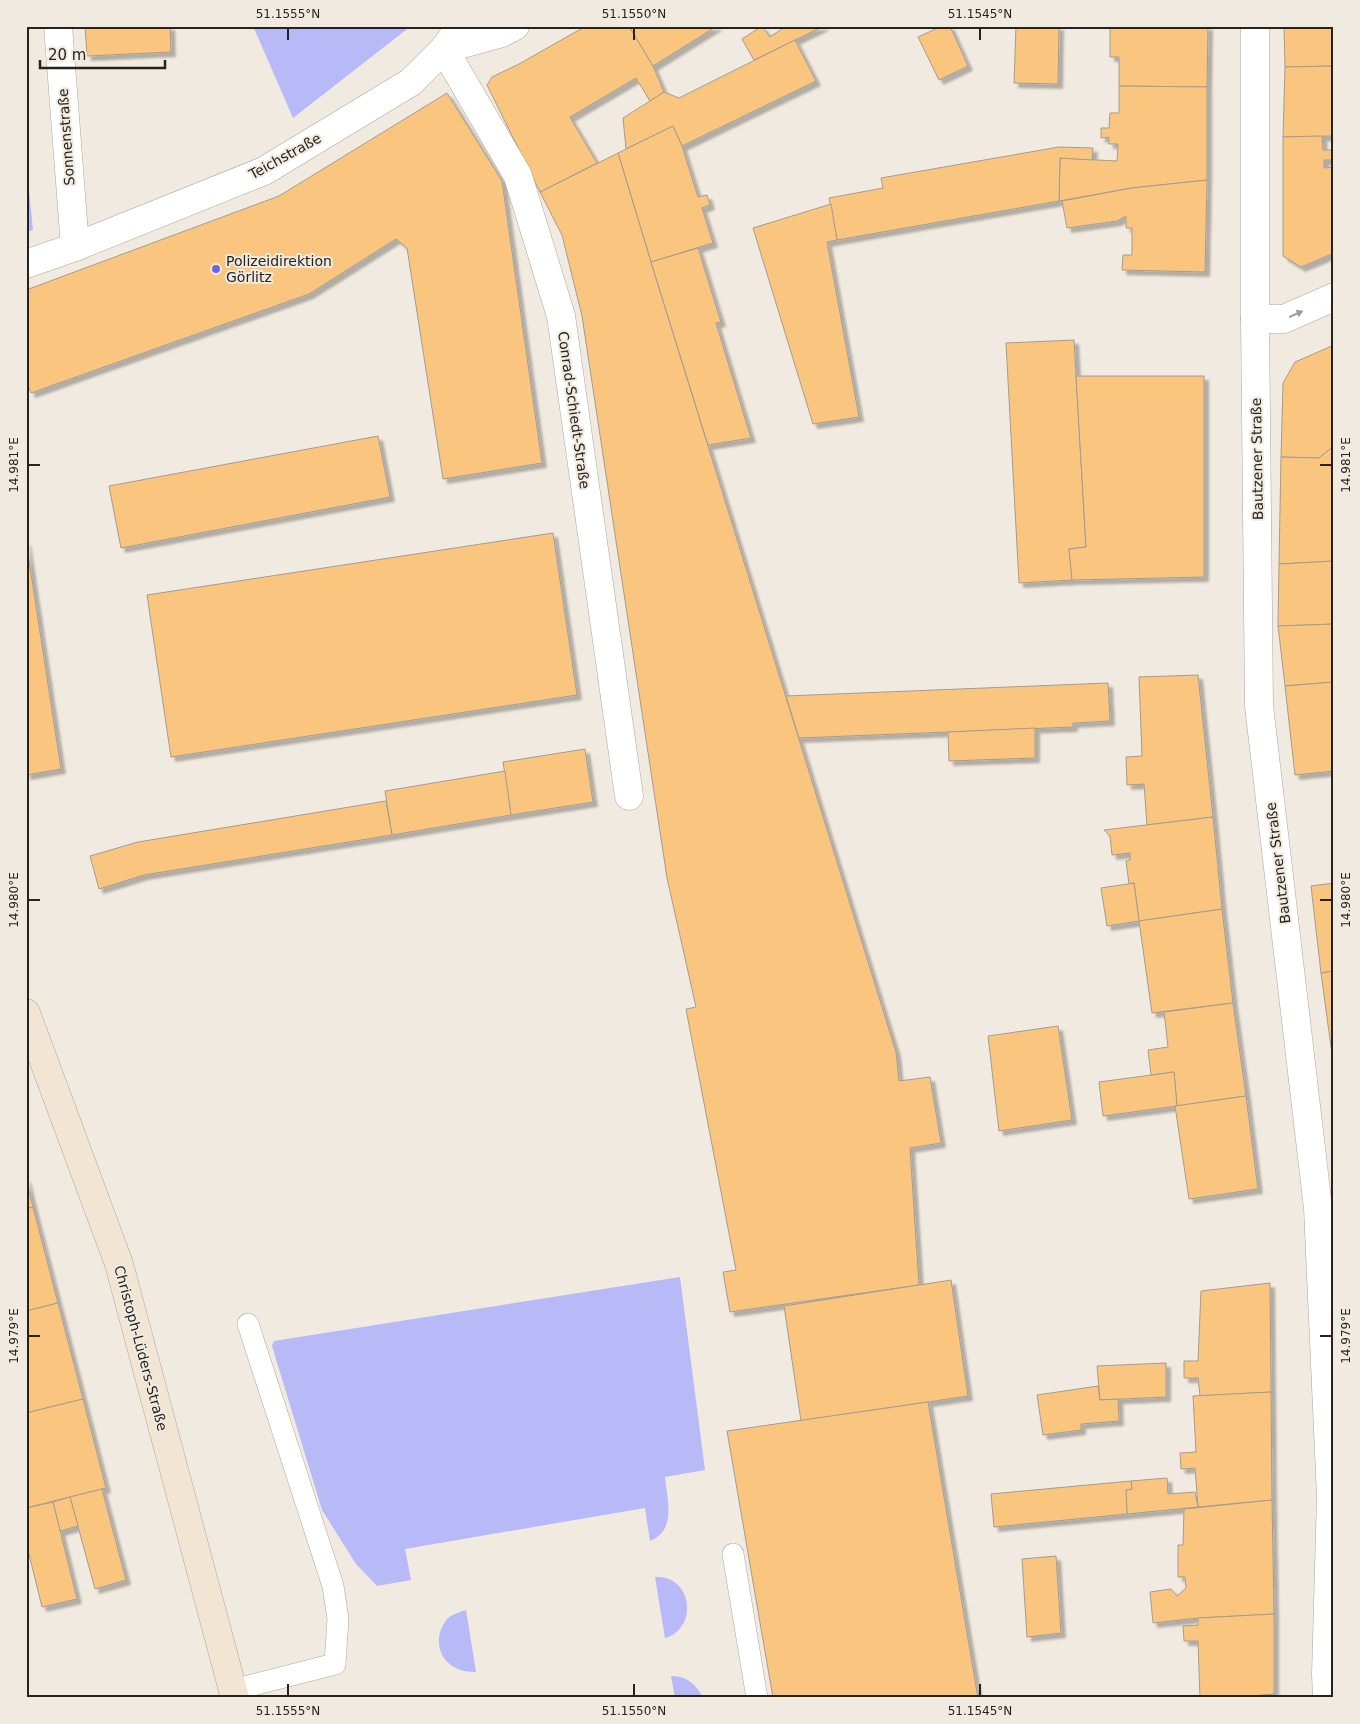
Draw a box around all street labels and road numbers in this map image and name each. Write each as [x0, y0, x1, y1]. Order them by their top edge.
street label: Sonnenstraße [55, 88, 77, 186]
street label: Teichstraße [245, 130, 324, 183]
street label: Conrad-Schiedt-Straße [555, 330, 593, 490]
street label: Bautzener Straße [1248, 398, 1266, 520]
street label: Bautzener Straße [1263, 801, 1293, 925]
street label: Christoph-Lüders-Straße [111, 1264, 171, 1432]

